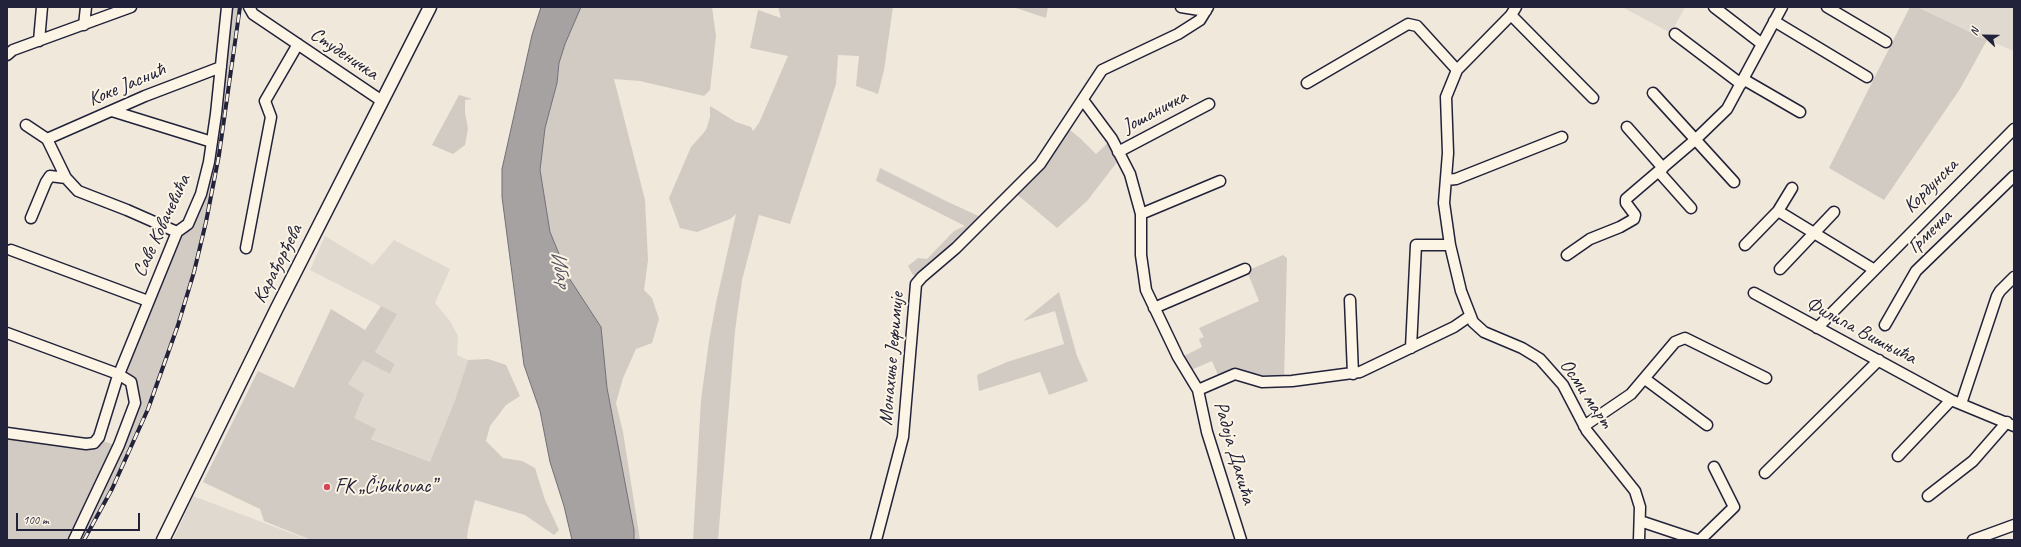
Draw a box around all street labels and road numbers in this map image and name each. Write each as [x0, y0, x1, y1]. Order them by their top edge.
street label: Студеничка [305, 22, 383, 86]
street label: Коке Јаснић [85, 58, 169, 112]
street label: Јошаничка [1118, 85, 1192, 139]
street label: Кордунска [1899, 154, 1963, 218]
street label: Саве Ковачевића [128, 171, 196, 281]
street label: Грмечка [1903, 205, 1957, 259]
street label: Карађорђева [248, 221, 308, 307]
street label: Монахиње Јефимије [874, 291, 910, 427]
street label: Филипа Вишњића [1802, 292, 1920, 370]
street label: Осми март [1554, 355, 1618, 433]
street label: Радоја Дакића [1208, 399, 1260, 507]

